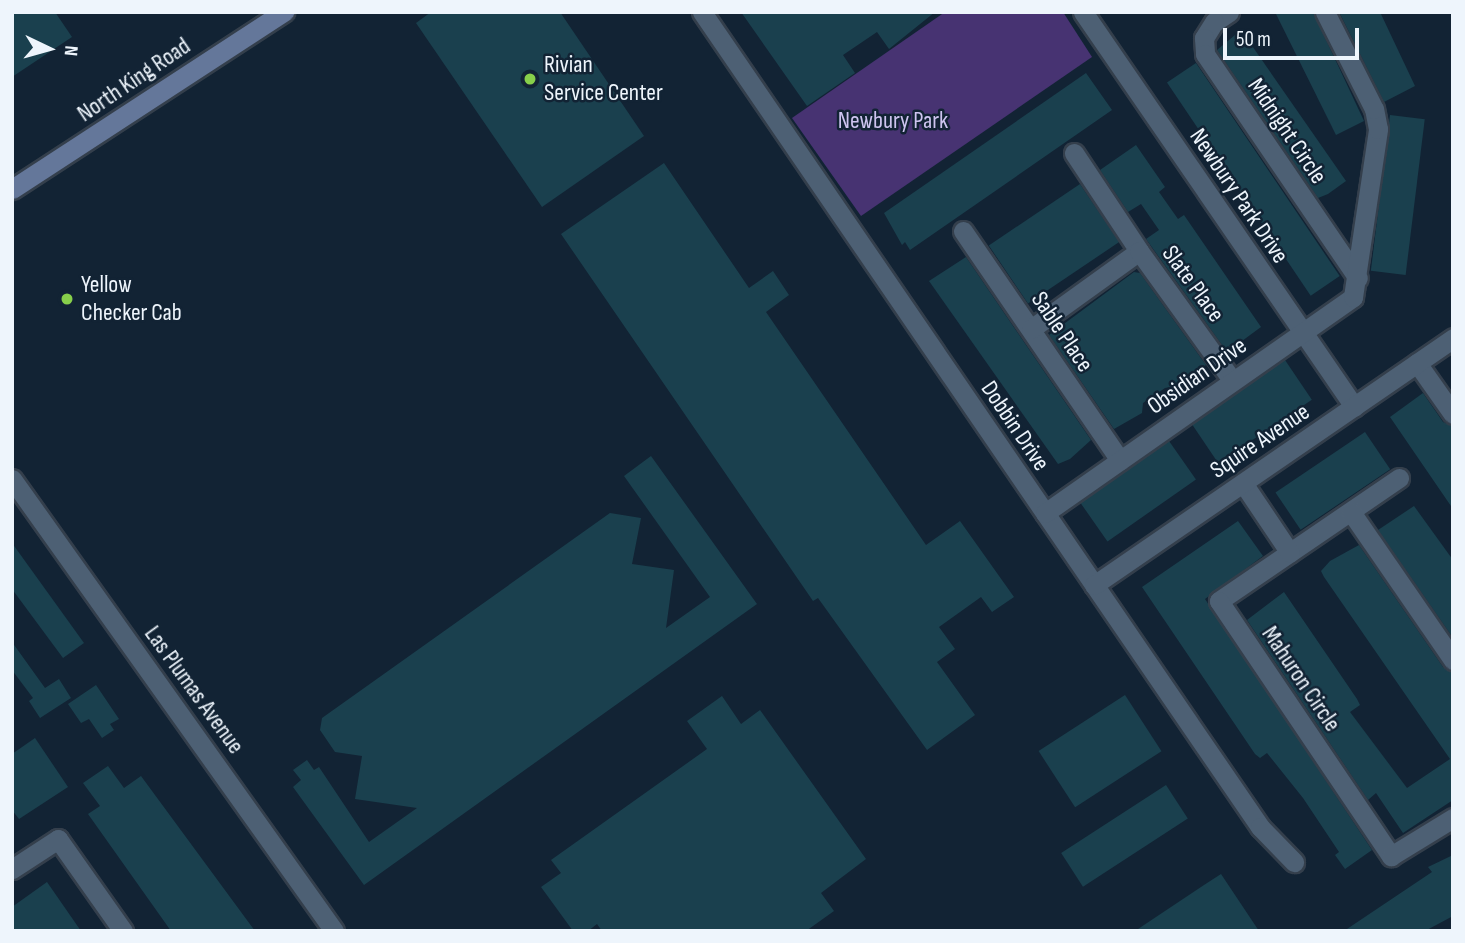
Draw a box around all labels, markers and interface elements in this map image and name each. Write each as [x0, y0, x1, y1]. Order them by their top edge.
north arrow [14, 14, 84, 84]
scale bar [1227, 14, 1364, 58]
text: 50 m [1236, 27, 1271, 52]
street label: North King Road [72, 32, 196, 128]
place label: Rivian Service Center [544, 51, 663, 107]
marker: Rivian Service Center [522, 71, 538, 87]
street label: Midnight Circle [1241, 73, 1333, 189]
park label: Newbury Park [838, 107, 948, 135]
street label: Newbury Park Drive [1183, 123, 1295, 269]
street label: Slate Place [1156, 240, 1230, 328]
place label: Yellow Checker Cab [81, 271, 182, 327]
street label: Sable Place [1025, 286, 1099, 378]
marker: Yellow Checker Cab [59, 291, 75, 307]
street label: Obsidian Drive [1142, 331, 1252, 421]
street label: Dobbin Drive [975, 376, 1055, 476]
street label: Squire Avenue [1205, 397, 1315, 485]
street label: Las Plumas Avenue [138, 620, 250, 760]
street label: Mahuron Circle [1255, 621, 1347, 737]

